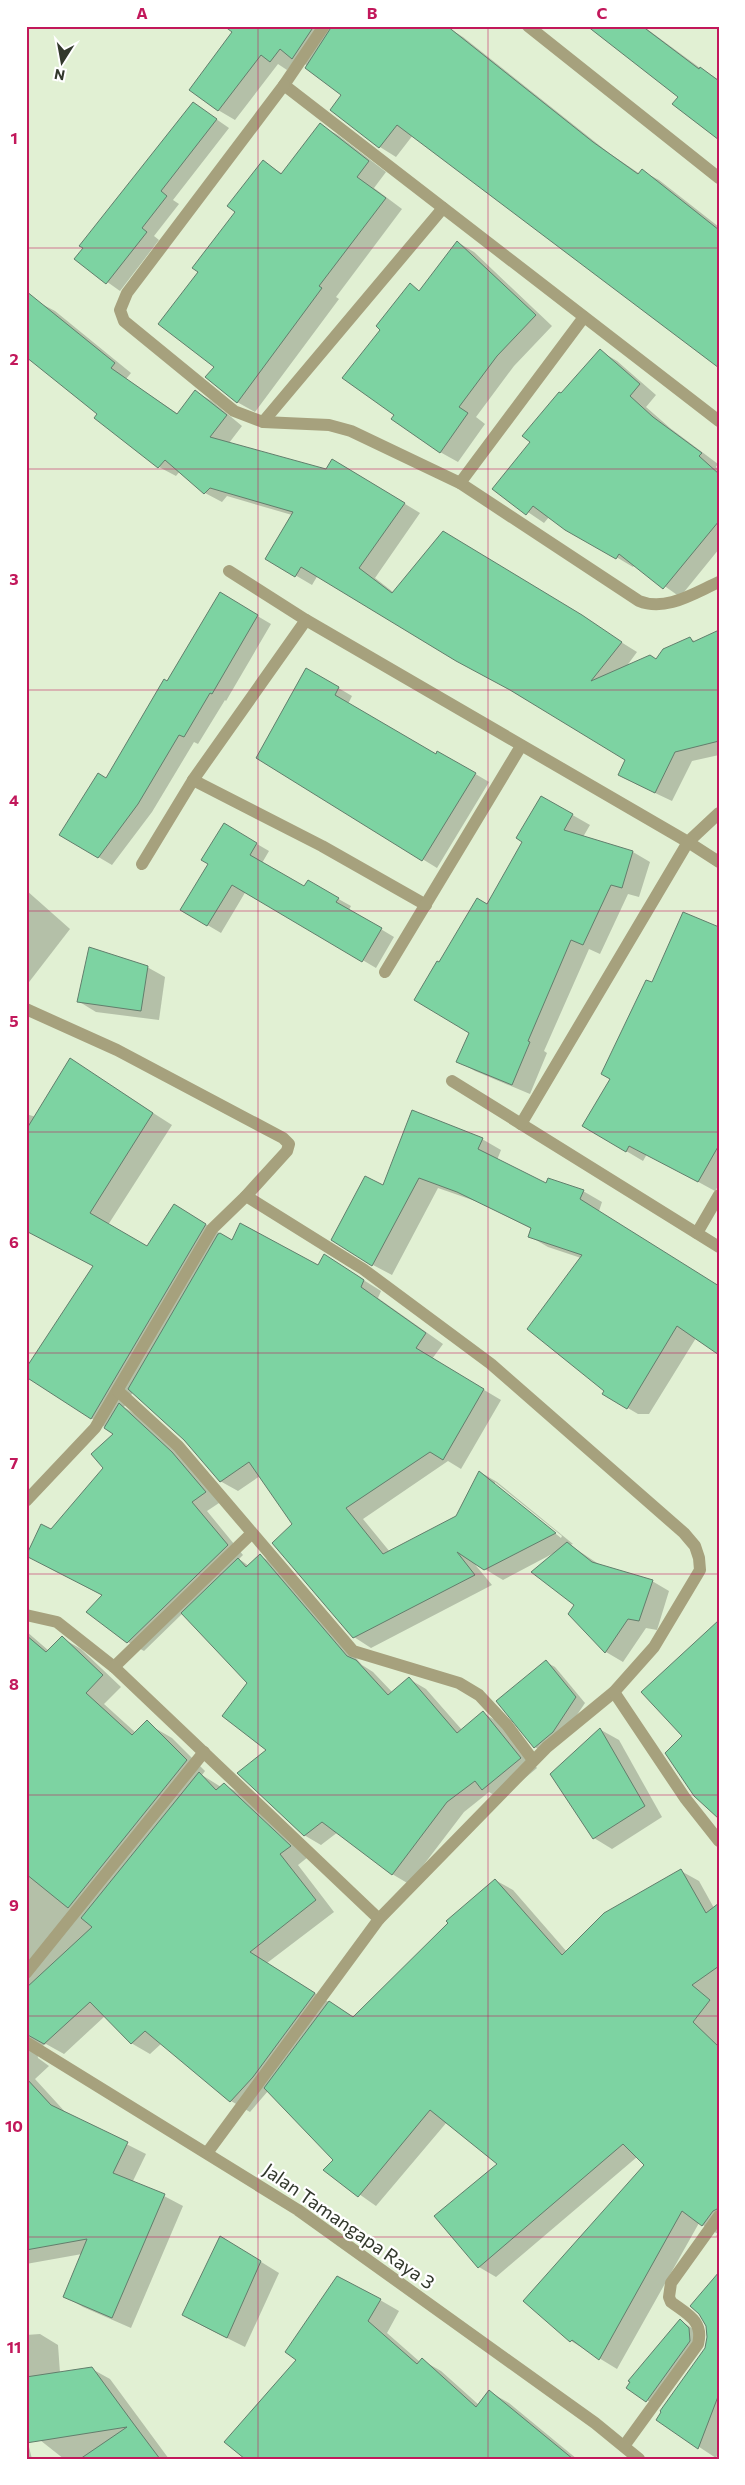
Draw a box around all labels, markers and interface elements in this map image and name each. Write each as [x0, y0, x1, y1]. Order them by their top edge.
text: A [136, 3, 148, 22]
text: B [367, 3, 378, 22]
text: C [597, 3, 608, 22]
north arrow [38, 38, 88, 88]
text: N [53, 66, 66, 85]
text: 1 [10, 128, 18, 147]
text: 2 [9, 349, 19, 368]
text: 3 [9, 569, 19, 588]
text: 4 [9, 790, 19, 809]
text: 5 [9, 1011, 19, 1030]
text: 6 [9, 1232, 19, 1251]
text: 7 [10, 1453, 19, 1472]
text: 8 [9, 1674, 19, 1693]
text: 9 [9, 1895, 19, 1914]
text: 10 [5, 2116, 23, 2135]
street label: Jalan Tamangapa Raya 3 [259, 2158, 439, 2294]
text: 11 [7, 2337, 21, 2356]

